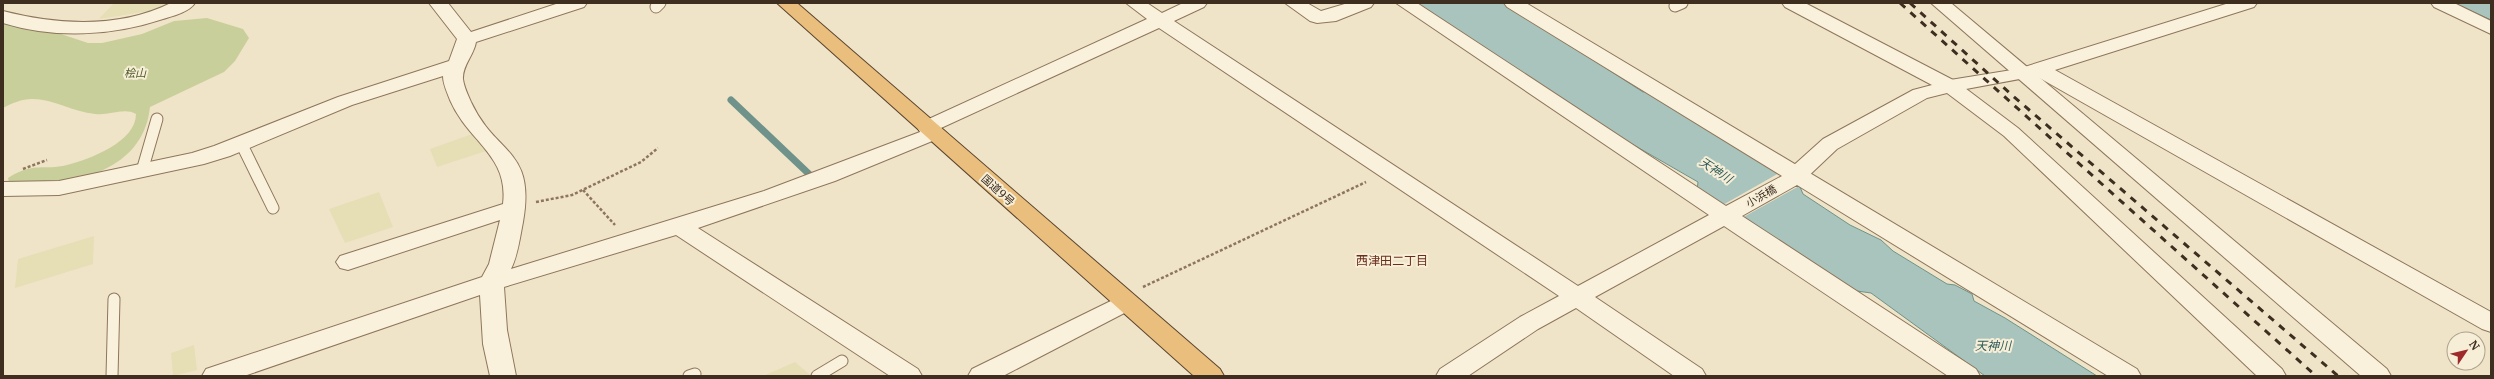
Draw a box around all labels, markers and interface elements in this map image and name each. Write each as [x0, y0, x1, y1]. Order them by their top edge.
park label: 桧山 [124, 66, 147, 80]
water label: 天神川 [1697, 154, 1737, 187]
street label: 国道9号 [979, 172, 1017, 208]
street label: 小浜橋 [1743, 182, 1779, 210]
district label: 西津田二丁目 [1356, 253, 1428, 268]
north arrow [2446, 331, 2486, 371]
water label: 天神川 [1975, 338, 2013, 353]
text: N [2466, 338, 2483, 353]

